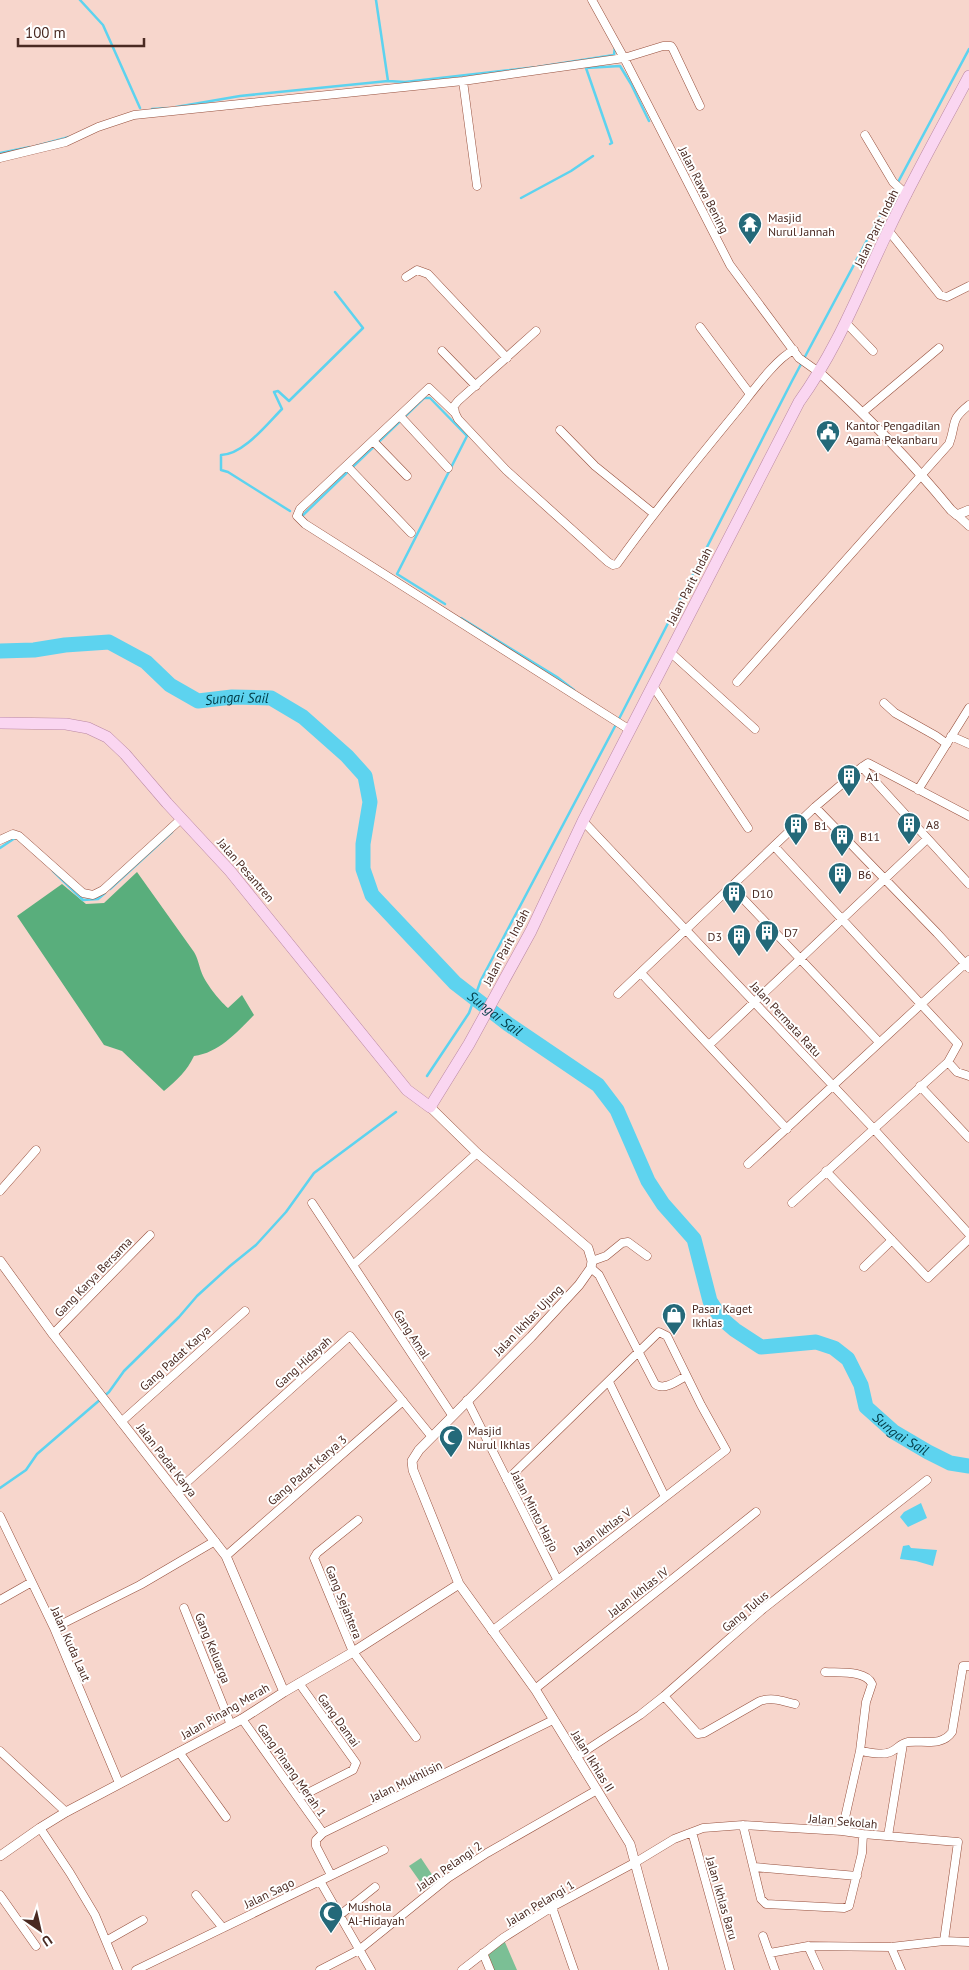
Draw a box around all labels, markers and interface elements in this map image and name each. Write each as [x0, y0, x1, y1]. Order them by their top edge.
scale bar [18, 15, 144, 47]
text: 100 m [25, 23, 66, 42]
street label: Jalan Rawa Bening [675, 143, 732, 236]
street label: Jalan Parit Indah [850, 187, 901, 270]
place label: Masjid Nurul Jannah [768, 210, 835, 239]
temple icon: Masjid Nurul Jannah [737, 211, 763, 245]
place label: Kantor Pengadilan Agama Pekanbaru [846, 418, 940, 447]
public building icon: Kantor Pengadilan Agama Pekanbaru [815, 419, 841, 453]
street label: Jalan Parit Indah [663, 545, 715, 628]
water label: Sungai Sail [204, 688, 269, 709]
building icon: A1 [836, 763, 862, 797]
place label: A1 [866, 769, 880, 784]
building icon: A8 [896, 811, 922, 845]
building icon: B1 [783, 812, 809, 846]
place label: A8 [926, 817, 940, 832]
place label: B1 [814, 818, 828, 833]
building icon: B11 [829, 823, 855, 857]
place label: B11 [860, 829, 880, 844]
street label: Jalan Pesantren [214, 834, 278, 905]
building icon: B6 [827, 861, 853, 895]
place label: B6 [858, 867, 872, 882]
building icon: D10 [721, 880, 747, 914]
place label: D10 [752, 886, 773, 901]
street label: Jalan Parit Indah [479, 906, 532, 989]
building icon: D7 [754, 919, 780, 953]
building icon: D3 [726, 923, 752, 957]
place label: D7 [784, 925, 798, 940]
place label: D3 [708, 929, 722, 944]
street label: Jalan Permata Ratu [747, 977, 825, 1060]
water label: Sungai Sail [464, 987, 526, 1040]
street label: Gang Karya Bersama [51, 1234, 135, 1320]
street label: Jalan Ikhlas Ujung [490, 1281, 566, 1359]
place label: Pasar Kaget Ikhlas [692, 1301, 752, 1330]
shop icon: Pasar Kaget Ikhlas [661, 1302, 687, 1336]
street label: Gang Amal [391, 1307, 434, 1362]
street label: Gang Padat Karya [137, 1322, 213, 1394]
street label: Gang Hidayah [271, 1333, 335, 1391]
water label: Sungai Sail [869, 1408, 932, 1459]
street label: Jalan Padat Karya [133, 1419, 200, 1500]
place label: Masjid Nurul Ikhlas [468, 1423, 530, 1452]
mosque icon: Masjid Nurul Ikhlas [438, 1424, 464, 1458]
street label: Gang Padat Karya 3 [264, 1432, 350, 1508]
street label: Jalan Minto Harjo [508, 1467, 562, 1554]
street label: Jalan Ikhlas V [569, 1504, 634, 1558]
street label: Gang Sejahtera [322, 1563, 366, 1641]
street label: Jalan Ikhlas IV [604, 1564, 671, 1621]
street label: Gang Tulus [719, 1587, 771, 1635]
street label: Jalan Kuda Laut [47, 1603, 94, 1684]
street label: Gang Keluarga [192, 1611, 234, 1686]
street label: Jalan Pinang Merah [177, 1680, 272, 1743]
street label: Gang Damai [315, 1690, 363, 1750]
street label: Gang Pinang Merah 1 [254, 1721, 330, 1819]
street label: Jalan Ikhlas II [568, 1727, 618, 1794]
street label: Jalan Mukhlisin [367, 1757, 445, 1805]
street label: Jalan Sekolah [807, 1810, 878, 1831]
street label: Jalan Pelangi 2 [413, 1838, 485, 1895]
street label: Jalan Ikhlas Baru [703, 1854, 741, 1941]
street label: Jalan Sago [241, 1874, 296, 1912]
street label: Jalan Pelangi 1 [503, 1877, 577, 1930]
place label: Mushola Al-Hidayah [348, 1899, 405, 1928]
mosque icon: Mushola Al-Hidayah [318, 1900, 344, 1934]
north arrow [15, 1905, 65, 1955]
text: U [39, 1931, 56, 1951]

